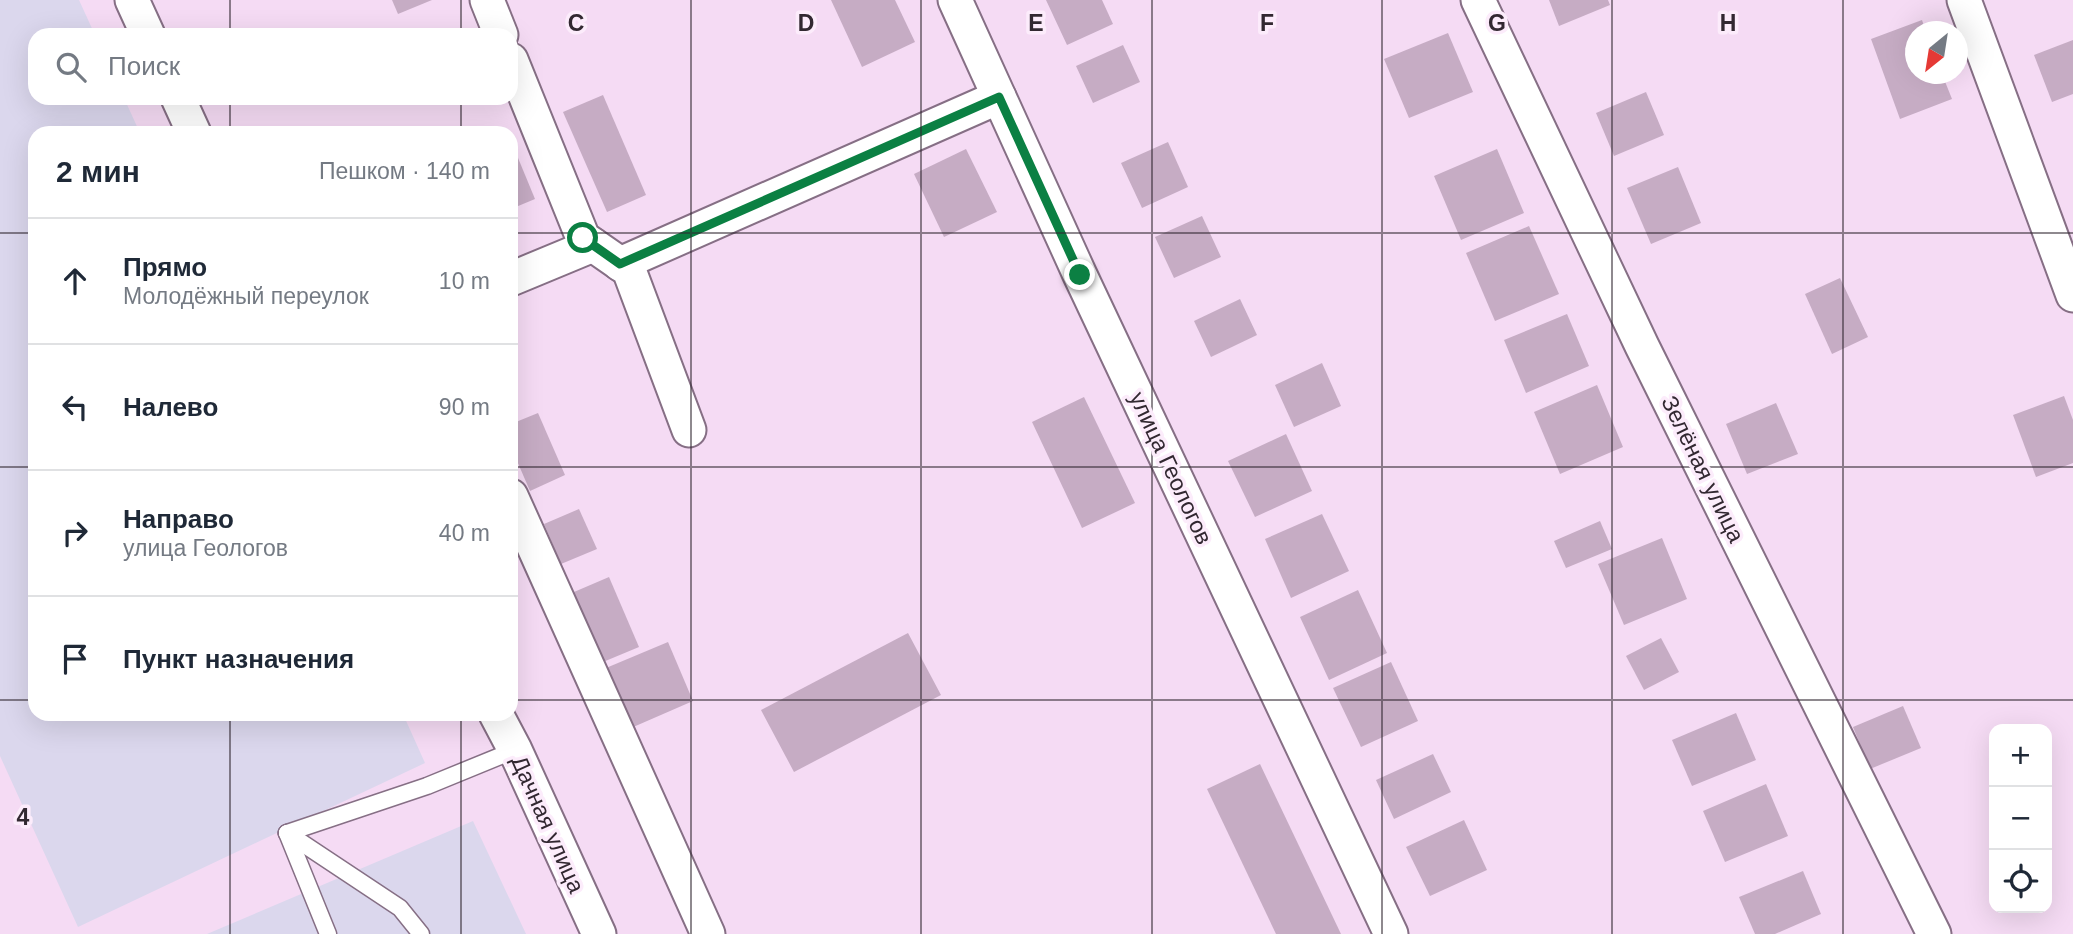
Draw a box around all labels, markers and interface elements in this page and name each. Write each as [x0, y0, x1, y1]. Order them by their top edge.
text: C [568, 10, 584, 36]
text: D [798, 10, 814, 36]
text: E [1028, 10, 1044, 36]
text: F [1260, 10, 1274, 36]
text: G [1488, 10, 1506, 36]
text: H [1720, 10, 1736, 36]
north arrow [1905, 21, 1968, 84]
search box [28, 28, 518, 105]
icon: search [52, 48, 90, 86]
text: Поиск [108, 51, 180, 81]
text: 2 мин [56, 155, 140, 188]
text: Пешком · 140 m [319, 158, 490, 184]
route start [567, 222, 598, 253]
text: Прямо [123, 252, 207, 282]
route end [1064, 259, 1095, 290]
icon: ahead [56, 262, 94, 300]
text: 10 m [439, 268, 490, 294]
text: Молодёжный переулок [123, 283, 369, 309]
icon: left [56, 388, 94, 426]
street label: улица Геологов [1124, 388, 1218, 548]
text: Налево [123, 392, 218, 422]
street label: Зелёная улица [1656, 392, 1750, 547]
text: 90 m [439, 394, 490, 420]
text: Направо [123, 504, 234, 534]
icon: right [56, 514, 94, 552]
text: 40 m [439, 520, 490, 546]
text: улица Геологов [123, 535, 288, 561]
icon: arrive [56, 640, 94, 678]
text: Пункт назначения [123, 644, 354, 674]
map controls [1989, 724, 2052, 913]
button: + [1989, 724, 2052, 787]
street label: Дачная улица [506, 751, 590, 897]
button: − [1989, 787, 2052, 850]
text: 4 [17, 804, 30, 830]
button: locate [1989, 850, 2052, 913]

